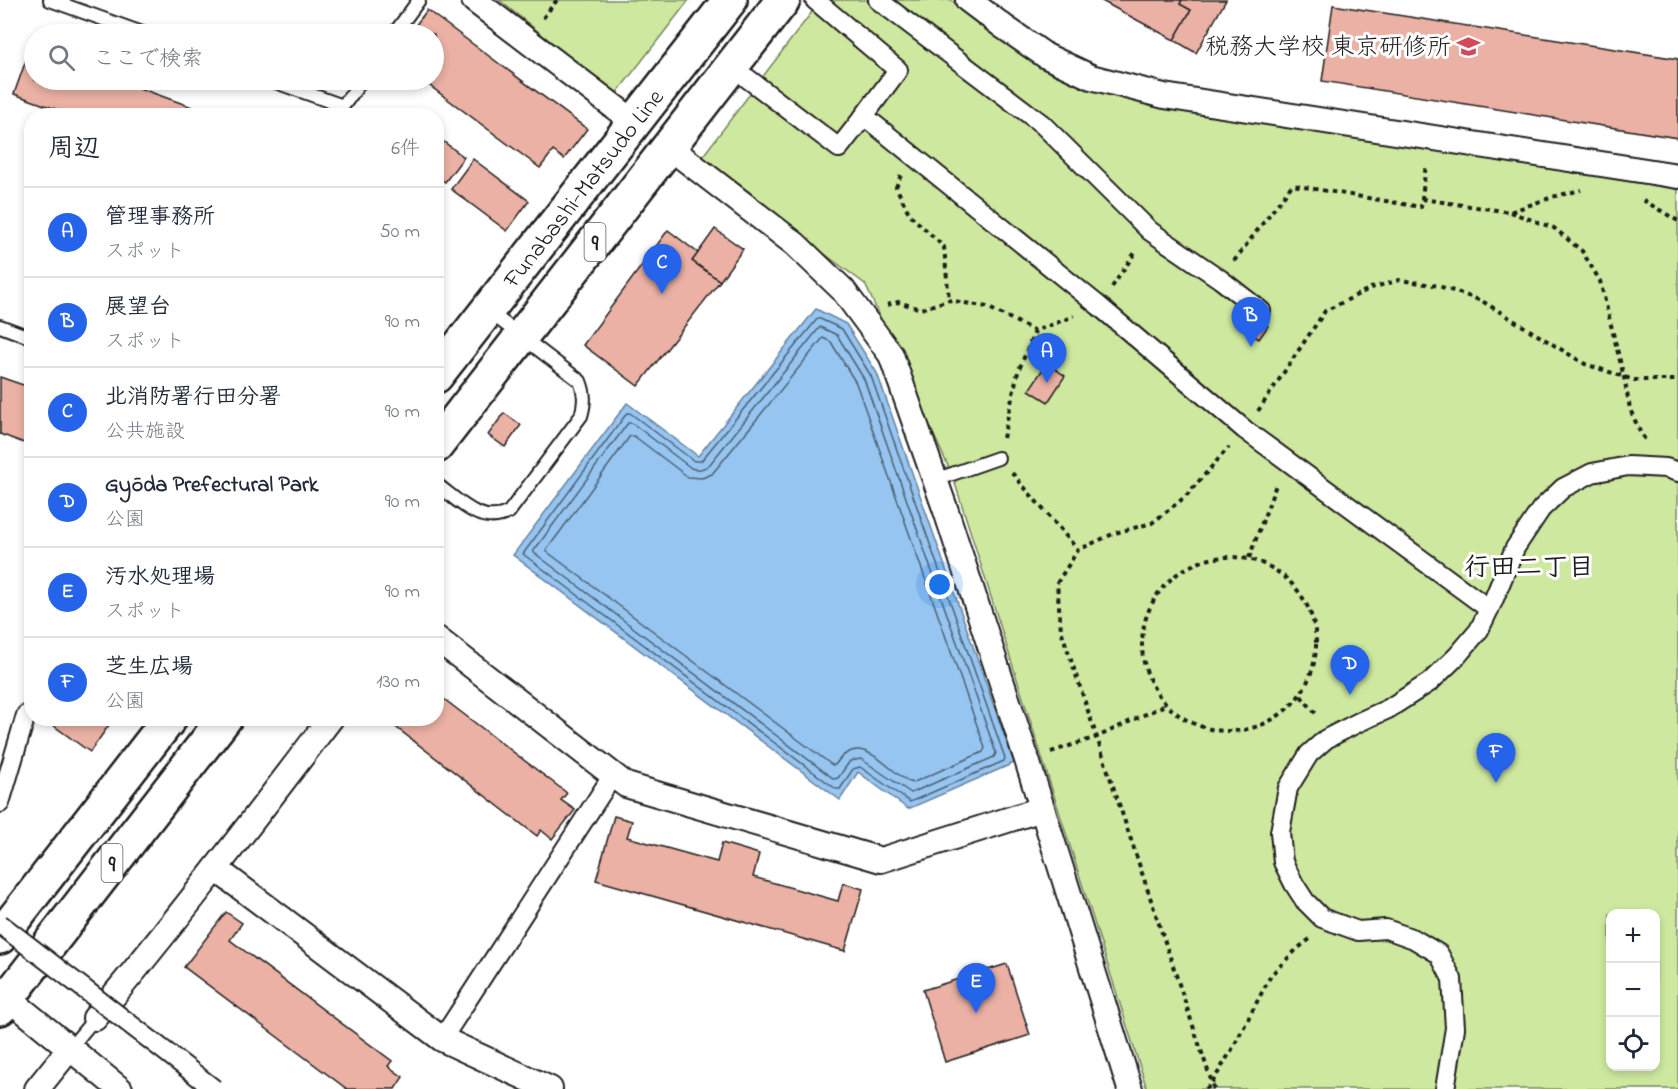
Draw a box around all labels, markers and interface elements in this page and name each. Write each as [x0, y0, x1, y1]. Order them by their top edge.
search box [24, 24, 444, 90]
place label: 税務大学校 東京研修所 [1205, 31, 1451, 66]
school or university icon: 税務大学校 東京研修所 [1456, 33, 1482, 59]
icon: search [45, 41, 78, 74]
text: ここで検索 [93, 44, 203, 76]
street label: Funabashi-Matsudo Line [495, 82, 674, 297]
text: 周辺 [48, 131, 100, 169]
text: 6件 [391, 135, 420, 164]
text: 管理事務所 [105, 202, 215, 234]
text: A [61, 218, 74, 247]
text: 50 m [379, 218, 420, 247]
road number: 9 [584, 223, 606, 261]
text: スポット [105, 238, 185, 267]
pin: C [642, 244, 682, 294]
text: 展望台 [105, 292, 171, 324]
pin: B [1232, 298, 1270, 347]
text: B [61, 308, 74, 337]
text: 90 m [385, 308, 420, 337]
text: スポット [105, 328, 185, 357]
pin: A [1028, 334, 1066, 383]
text: 北消防署行田分署 [105, 382, 281, 414]
text: C [62, 398, 73, 427]
text: 90 m [385, 398, 420, 427]
text: 公共施設 [105, 418, 185, 447]
text: Gyōda Prefectural Park [105, 470, 318, 502]
text: D [60, 488, 75, 517]
text: 90 m [385, 488, 420, 517]
text: 公園 [105, 506, 145, 535]
district label: 行田二丁目 [1464, 550, 1594, 588]
text: 汚水処理場 [105, 562, 215, 594]
your location [925, 570, 954, 599]
text: E [61, 578, 74, 607]
text: 90 m [385, 578, 420, 607]
text: スポット [105, 598, 185, 627]
pin: D [1330, 646, 1370, 695]
text: 芝生広場 [105, 652, 193, 684]
text: F [61, 668, 74, 697]
text: 130 m [376, 668, 420, 697]
text: 公園 [105, 688, 145, 717]
pin: F [1476, 734, 1516, 783]
road number: 9 [102, 844, 122, 882]
map controls [1606, 909, 1660, 1071]
button: + [1606, 909, 1660, 963]
button: − [1606, 963, 1660, 1017]
pin: E [956, 964, 996, 1013]
button: locate [1606, 1017, 1660, 1071]

